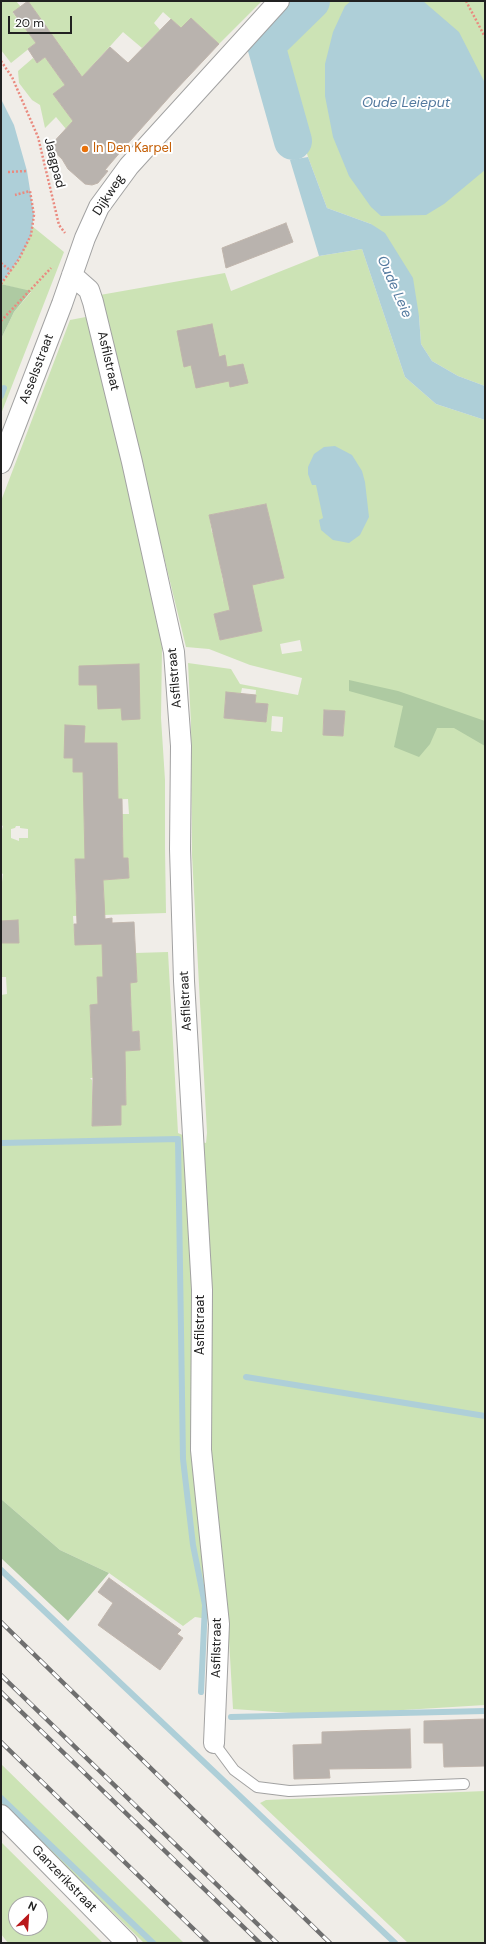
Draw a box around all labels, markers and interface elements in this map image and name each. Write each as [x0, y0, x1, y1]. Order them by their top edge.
scale bar [10, 8, 74, 34]
text: 20 m [15, 15, 44, 31]
water label: Oude Leieput [362, 95, 450, 111]
street label: Jaagpad [40, 136, 68, 190]
place label: In Den Karpel [93, 141, 172, 157]
marker: In Den Karpel [80, 144, 90, 154]
street label: Dijkweg [90, 171, 128, 219]
water label: Oude Leie [373, 253, 415, 321]
street label: Asfilstraat [94, 330, 122, 392]
street label: Asselsstraat [17, 332, 57, 406]
street label: Asfilstraat [165, 647, 185, 709]
street label: Asfilstraat [177, 970, 195, 1032]
street label: Asfilstraat [193, 1295, 209, 1355]
street label: Asfilstraat [209, 1618, 225, 1678]
street label: Ganzerikstraat [28, 1842, 100, 1916]
north arrow [8, 1896, 48, 1936]
text: N [26, 1898, 39, 1914]

